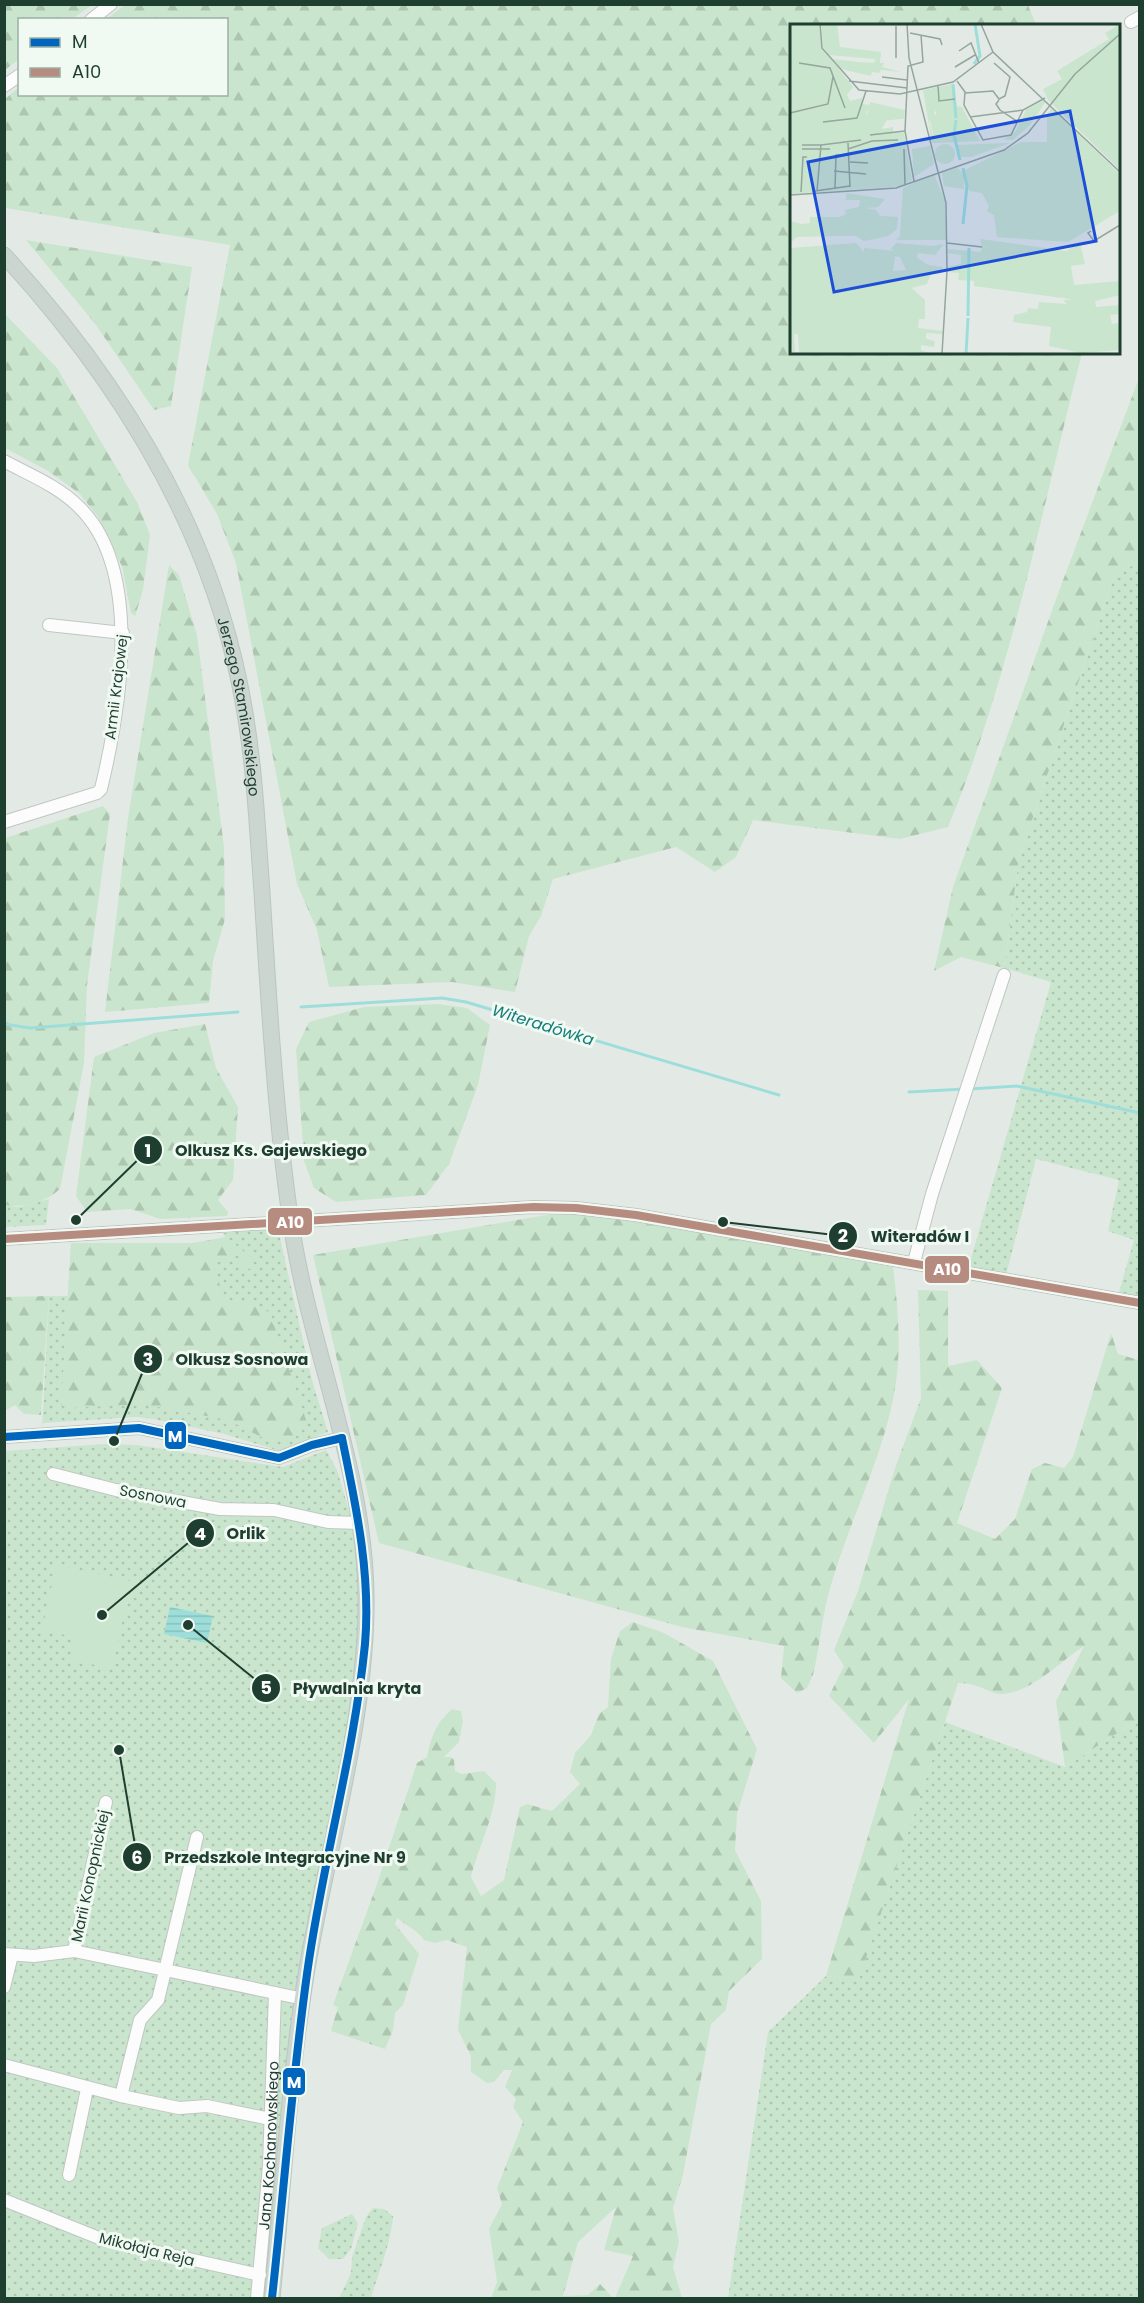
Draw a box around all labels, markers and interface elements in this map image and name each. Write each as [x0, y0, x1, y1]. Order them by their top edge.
legend [18, 18, 228, 96]
inset map [790, 24, 1120, 354]
text: M [72, 29, 88, 54]
text: A10 [72, 59, 101, 84]
street label: Jerzego Stamirowskiego [213, 614, 266, 797]
street label: Armii Krajowej [99, 633, 133, 741]
water label: Witeradówka [489, 999, 597, 1051]
callout: Olkusz Ks. Gajewskiego [133, 1133, 379, 1167]
text: 1 [145, 1138, 151, 1163]
text: Olkusz Ks. Gajewskiego [175, 1139, 367, 1162]
line badge: A10 [267, 1207, 313, 1236]
text: A10 [276, 1211, 304, 1234]
callout: Witeradów I [828, 1219, 981, 1253]
text: 2 [838, 1223, 848, 1248]
text: Witeradów I [871, 1225, 969, 1248]
line badge: A10 [924, 1255, 970, 1284]
text: A10 [933, 1258, 961, 1281]
callout: Olkusz Sosnowa [133, 1342, 320, 1376]
text: 3 [143, 1347, 153, 1372]
text: Olkusz Sosnowa [176, 1348, 308, 1371]
line badge: M [164, 1421, 187, 1450]
text: M [168, 1425, 182, 1448]
street label: Sosnowa [118, 1479, 188, 1513]
callout: Orlik [185, 1516, 277, 1550]
text: 4 [194, 1521, 206, 1546]
text: Orlik [227, 1522, 265, 1545]
callout: Pływalnia kryta [251, 1671, 434, 1705]
text: 5 [260, 1675, 272, 1700]
text: Pływalnia kryta [293, 1677, 421, 1700]
street label: Marii Konopnickiej [66, 1808, 114, 1944]
callout: Przedszkole Integracyjne Nr 9 [122, 1840, 417, 1874]
text: 6 [131, 1845, 143, 1870]
text: Przedszkole Integracyjne Nr 9 [164, 1846, 406, 1869]
street label: Jana Kochanowskiego [253, 2061, 283, 2231]
line badge: M [282, 2067, 306, 2096]
text: M [287, 2071, 301, 2094]
street label: Mikołaja Reja [97, 2227, 197, 2271]

